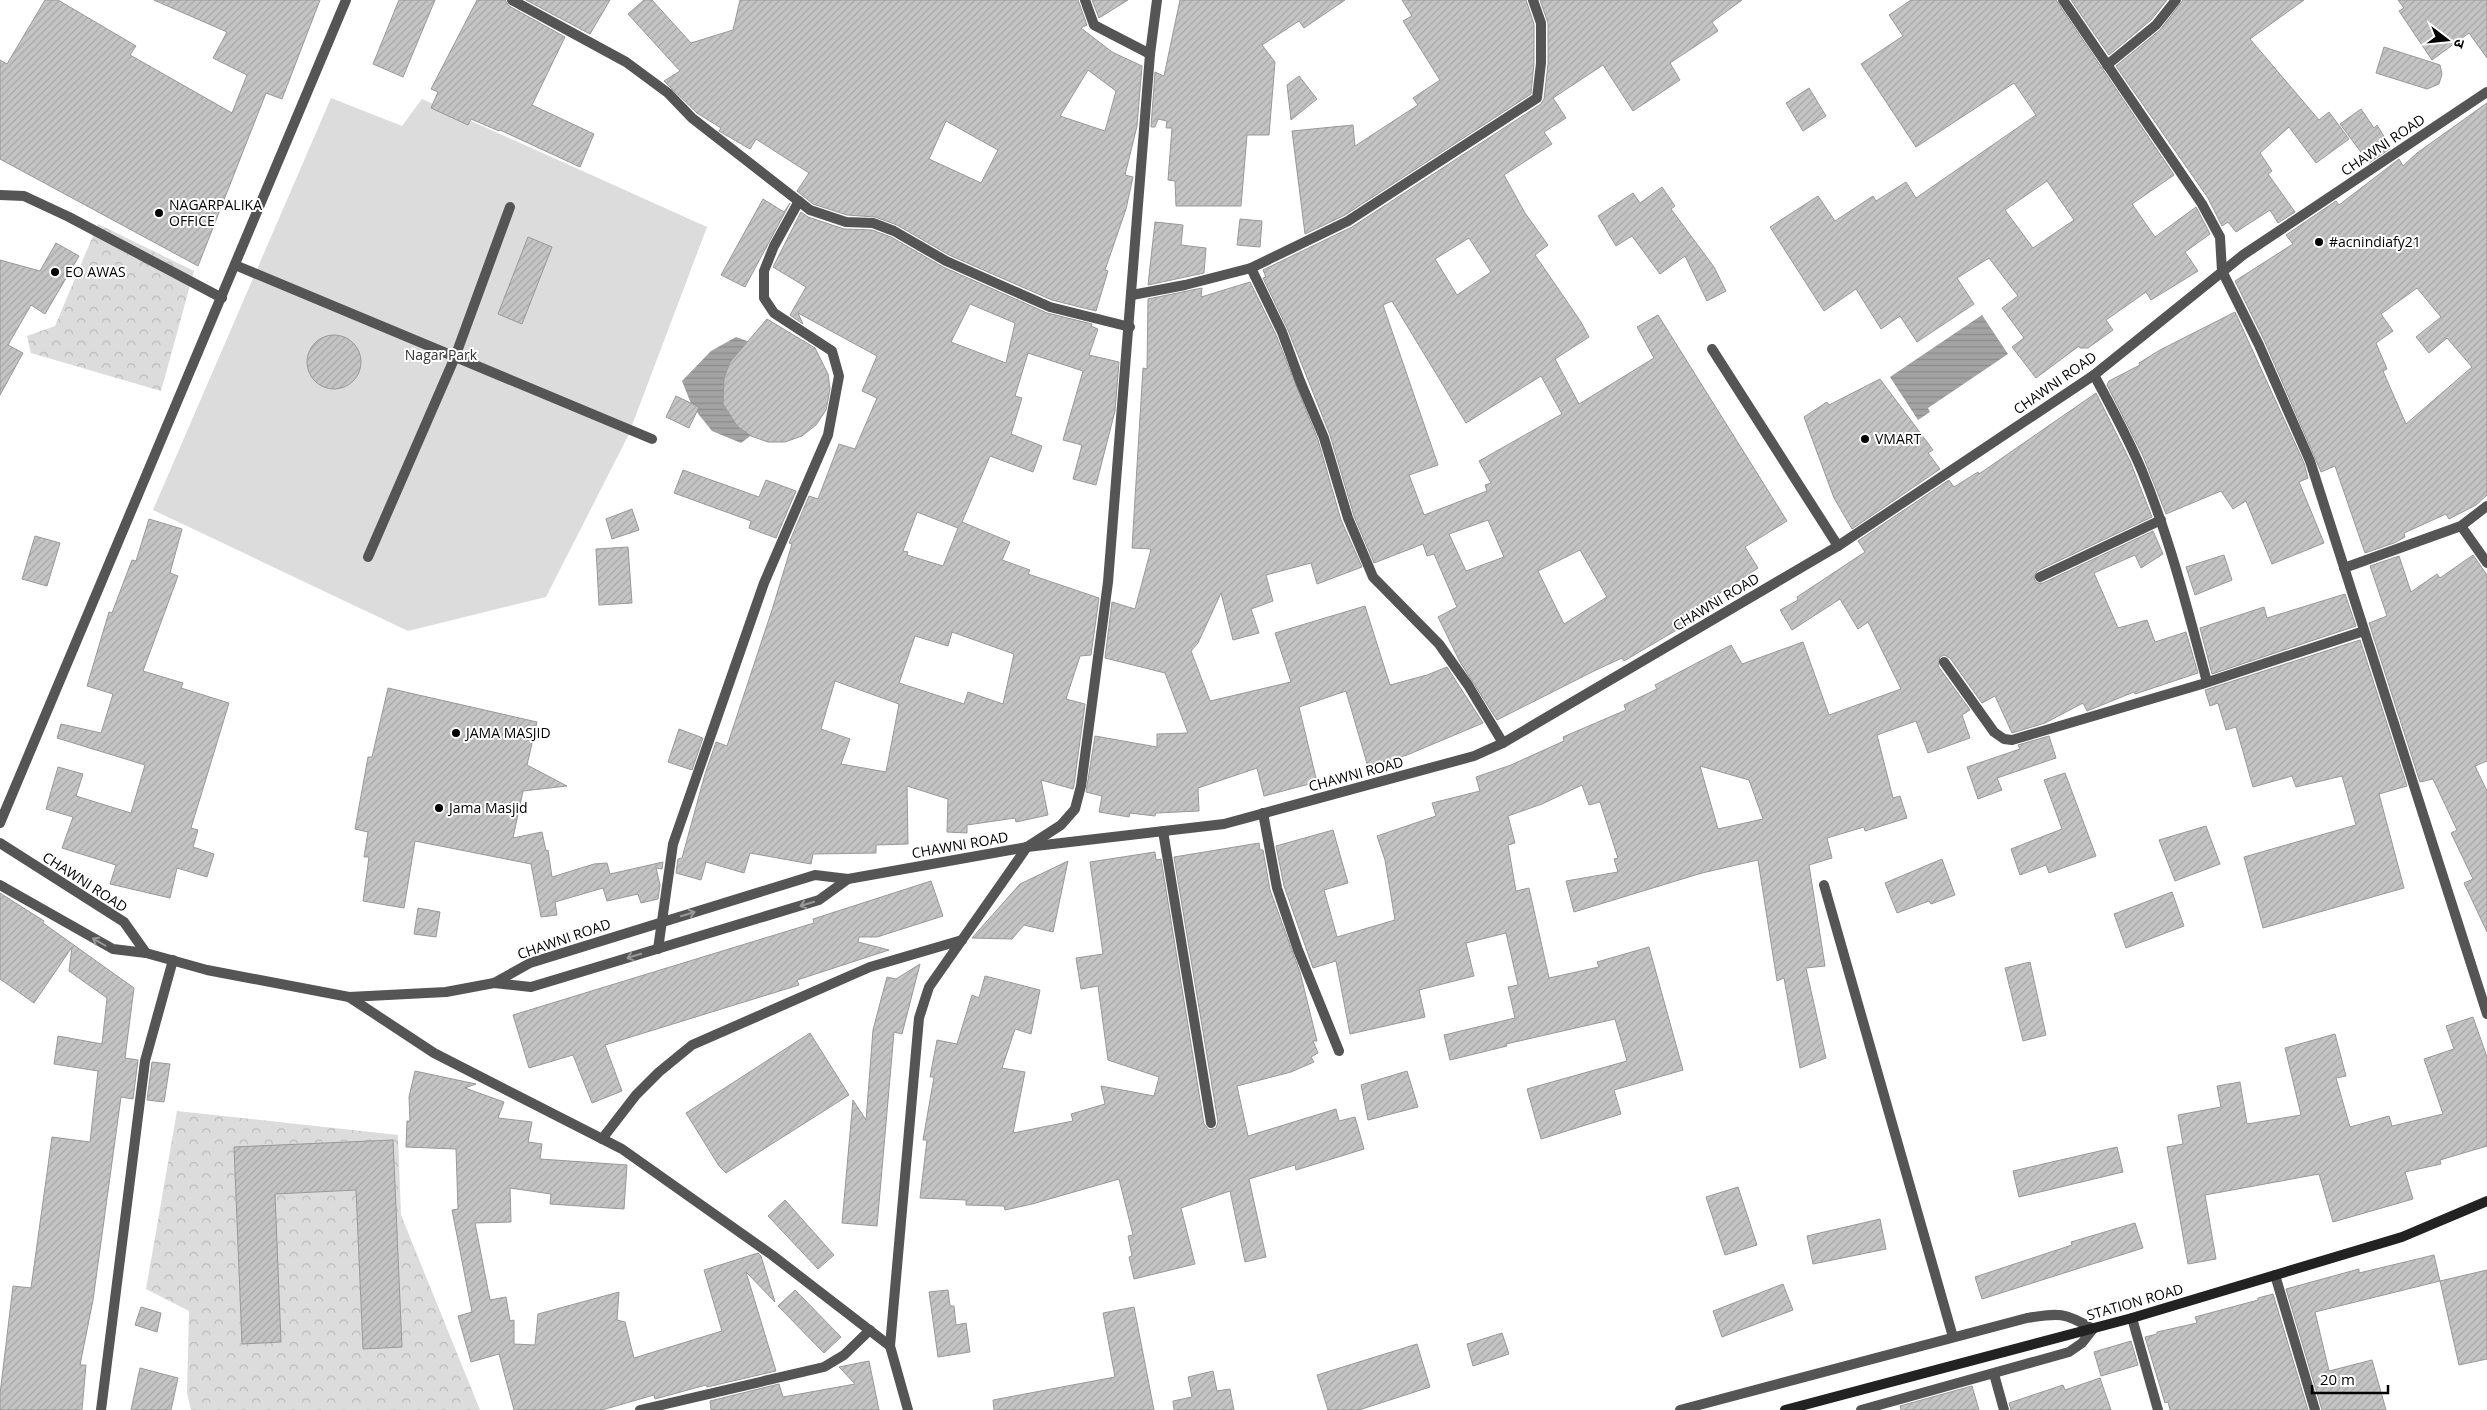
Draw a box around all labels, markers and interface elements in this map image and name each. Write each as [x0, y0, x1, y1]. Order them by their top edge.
north arrow [2422, 15, 2472, 65]
text: उ [2449, 37, 2470, 51]
street label: CHAWNI ROAD [2337, 109, 2428, 180]
place label: NAGARPALIKA OFFICE [169, 195, 262, 230]
marker: NAGARPALIKA OFFICE [153, 207, 165, 219]
place label: #acnindiafy21 [2329, 232, 2421, 251]
marker: #acnindiafy21 [2313, 236, 2325, 248]
place label: EO AWAS [65, 262, 126, 281]
marker: EO AWAS [49, 266, 61, 278]
park label: Nagar Park [405, 345, 478, 364]
street label: CHAWNI ROAD [2009, 347, 2100, 418]
place label: VMART [1875, 429, 1921, 448]
marker: VMART [1859, 433, 1871, 445]
street label: CHAWNI ROAD [1669, 568, 1762, 635]
place label: JAMA MASJID [464, 723, 551, 742]
marker: JAMA MASJID [450, 727, 462, 739]
street label: CHAWNI ROAD [1306, 752, 1405, 795]
place label: Jama Masjid [447, 798, 528, 817]
marker: Jama Masjid [433, 802, 445, 814]
street label: CHAWNI ROAD [910, 827, 1010, 862]
street label: CHAWNI ROAD [39, 847, 131, 916]
one-way arrow [799, 900, 815, 910]
one-way arrow [679, 908, 695, 918]
street label: CHAWNI ROAD [515, 914, 613, 963]
one-way arrow [93, 936, 107, 946]
one-way arrow [627, 952, 643, 961]
street label: STATION ROAD [2084, 1279, 2185, 1324]
scale bar [2312, 1362, 2388, 1394]
text: 20 m [2320, 1369, 2355, 1389]

